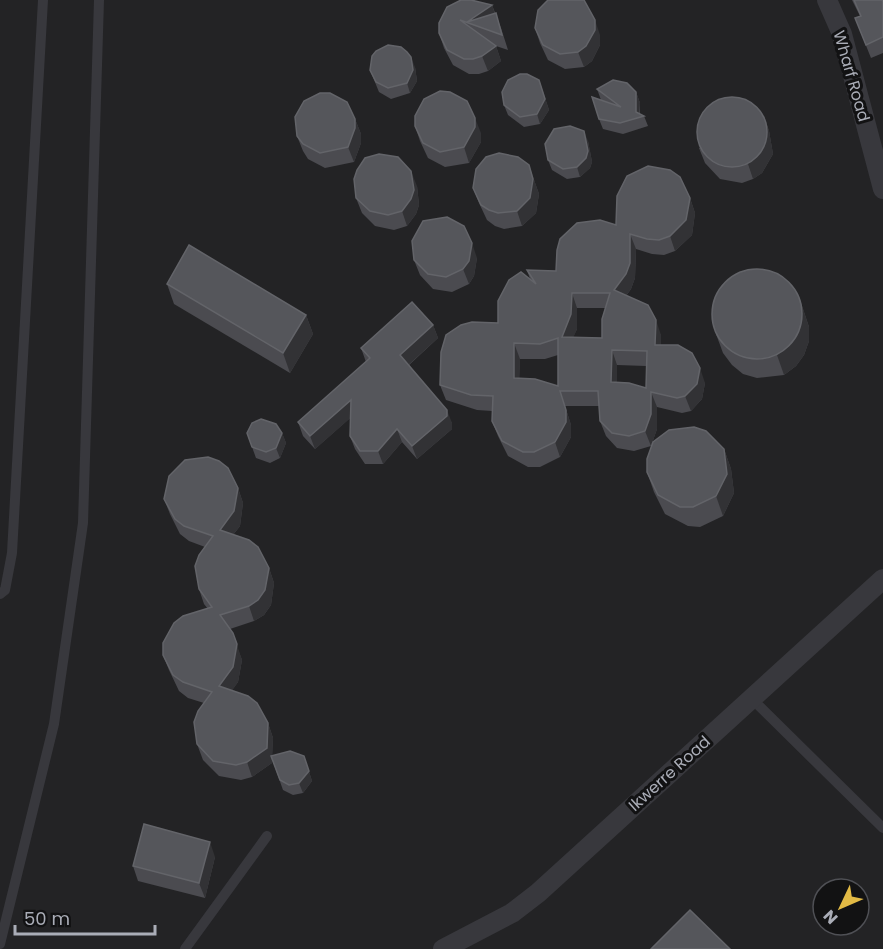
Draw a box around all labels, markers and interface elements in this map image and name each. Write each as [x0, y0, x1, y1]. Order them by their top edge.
street label: Wharf Road [828, 28, 875, 124]
street label: Ikwerre Road [623, 730, 715, 816]
north arrow [811, 877, 871, 937]
scale bar [15, 898, 154, 936]
text: N [818, 905, 843, 929]
text: 50 m [24, 906, 70, 931]

